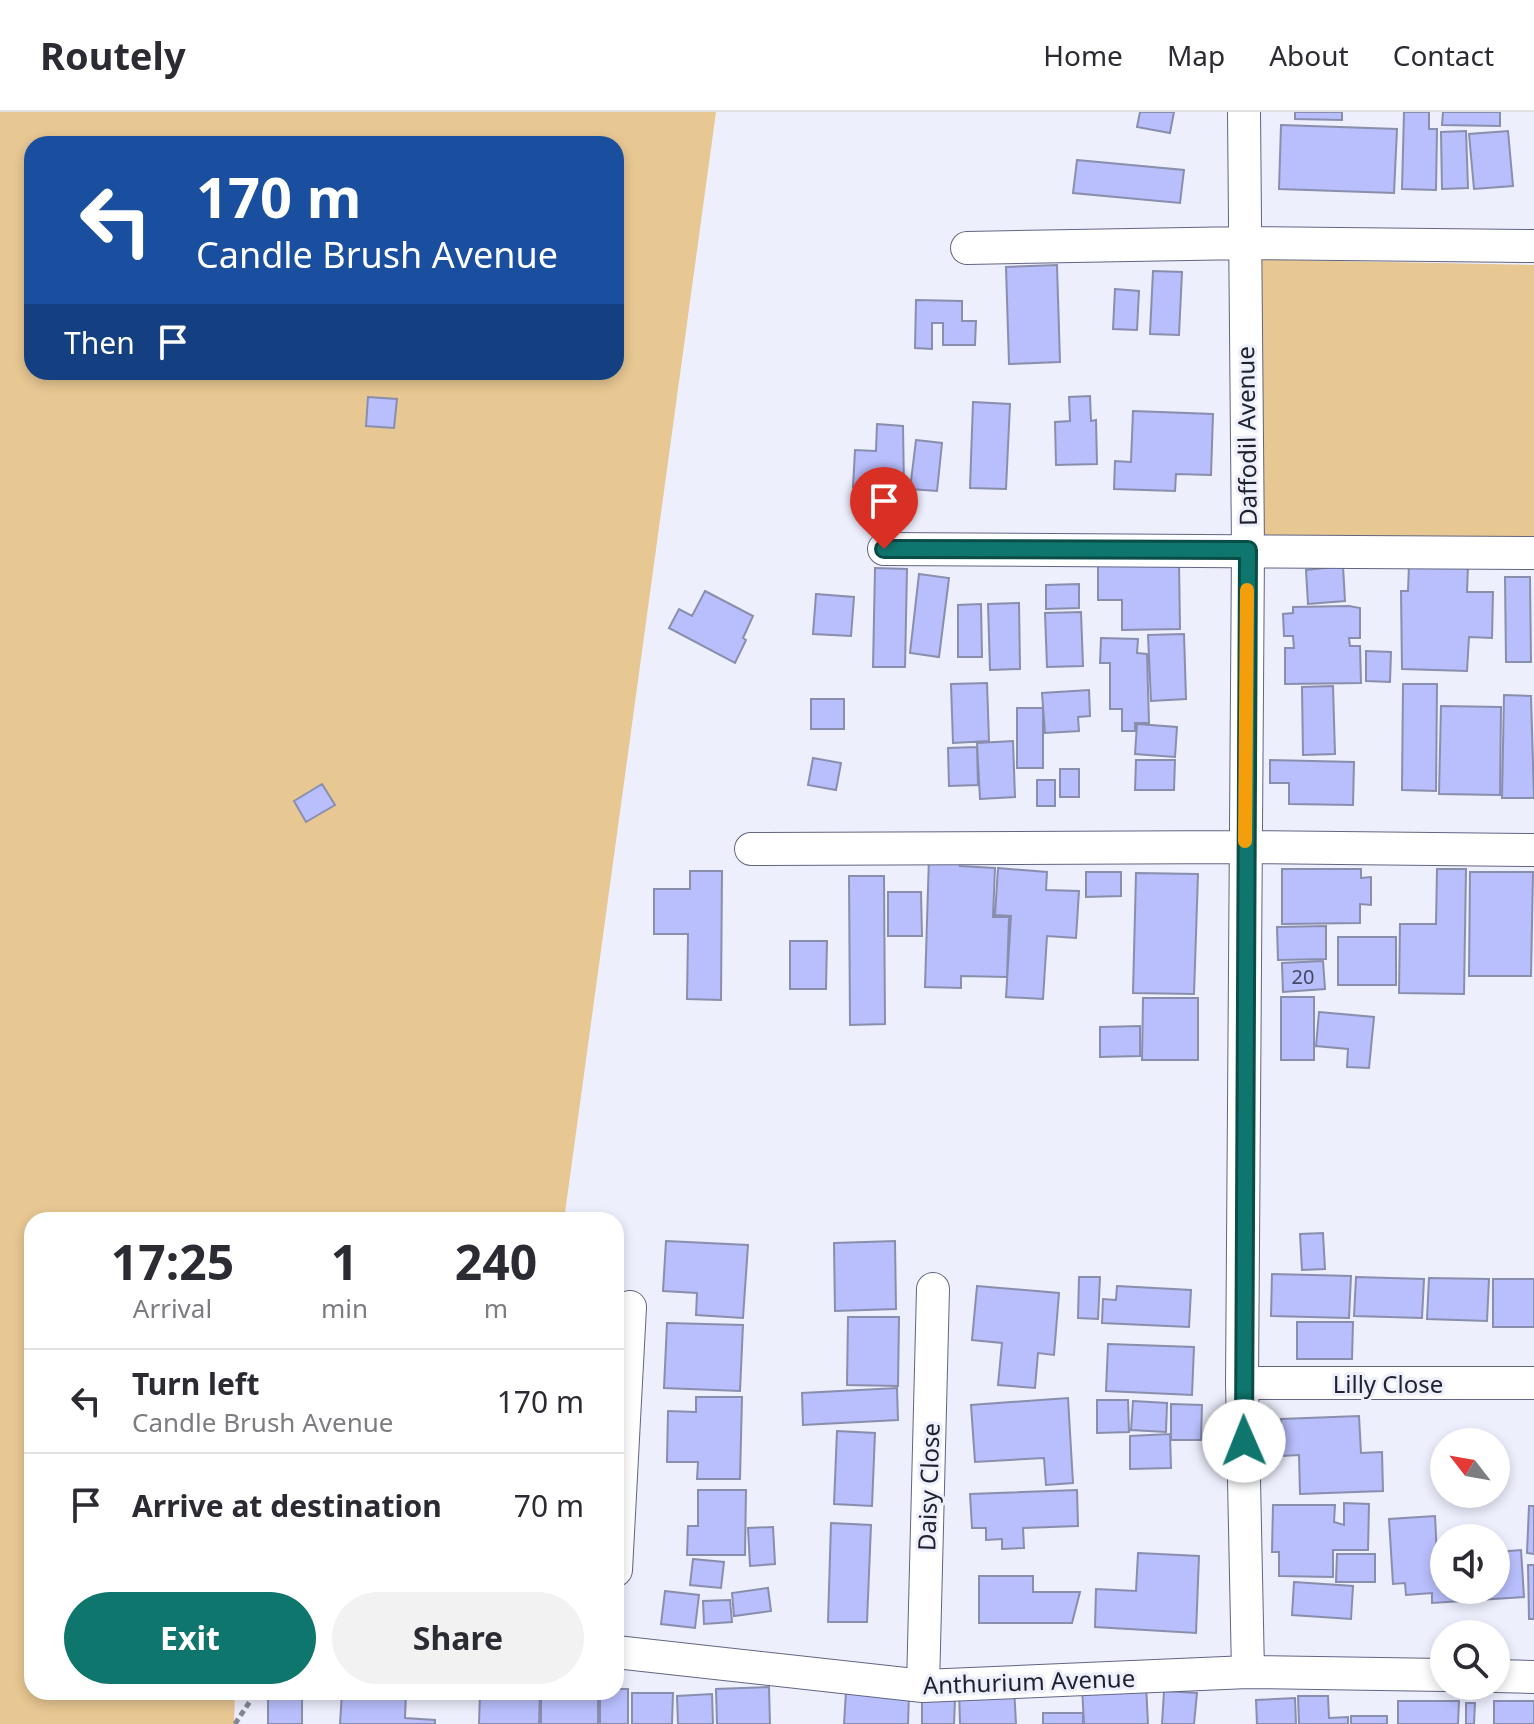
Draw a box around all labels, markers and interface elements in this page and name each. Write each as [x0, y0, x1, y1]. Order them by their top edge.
text: Routely [40, 29, 186, 81]
text: Home [1043, 36, 1123, 74]
text: Map [1167, 36, 1225, 74]
text: About [1269, 36, 1349, 74]
text: Contact [1393, 36, 1494, 74]
text: 170 m [196, 158, 361, 234]
icon: left [64, 168, 168, 272]
text: Candle Brush Avenue [196, 230, 558, 279]
icon: arrive [151, 320, 195, 364]
text: Then [64, 322, 135, 363]
street label: Daffodil Avenue [1228, 346, 1264, 526]
pin [850, 467, 918, 549]
icon: arrive [862, 479, 906, 523]
house number: 20 [1292, 963, 1314, 990]
text: 17:25 [111, 1229, 234, 1294]
text: 1 [331, 1229, 358, 1294]
text: 240 [455, 1229, 537, 1294]
text: Arrival [133, 1290, 212, 1326]
text: min [321, 1290, 368, 1326]
text: m [484, 1290, 508, 1326]
text: Turn left [132, 1363, 260, 1404]
street label: Lilly Close [1333, 1367, 1443, 1400]
icon: left [64, 1379, 108, 1423]
text: 170 m [497, 1381, 584, 1422]
position arrow [1202, 1399, 1286, 1483]
text: Candle Brush Avenue [132, 1404, 393, 1440]
street label: Daisy Close [909, 1422, 947, 1552]
north arrow [1430, 1428, 1510, 1508]
map controls [1430, 1428, 1510, 1700]
icon: arrive [64, 1483, 108, 1527]
text: Arrive at destination [132, 1485, 442, 1526]
text: 70 m [514, 1485, 584, 1526]
button: sound [1430, 1524, 1510, 1604]
button: Exit [64, 1592, 316, 1684]
button: Share [332, 1592, 584, 1684]
button: search [1430, 1620, 1510, 1700]
street label: Anthurium Avenue [922, 1661, 1136, 1701]

